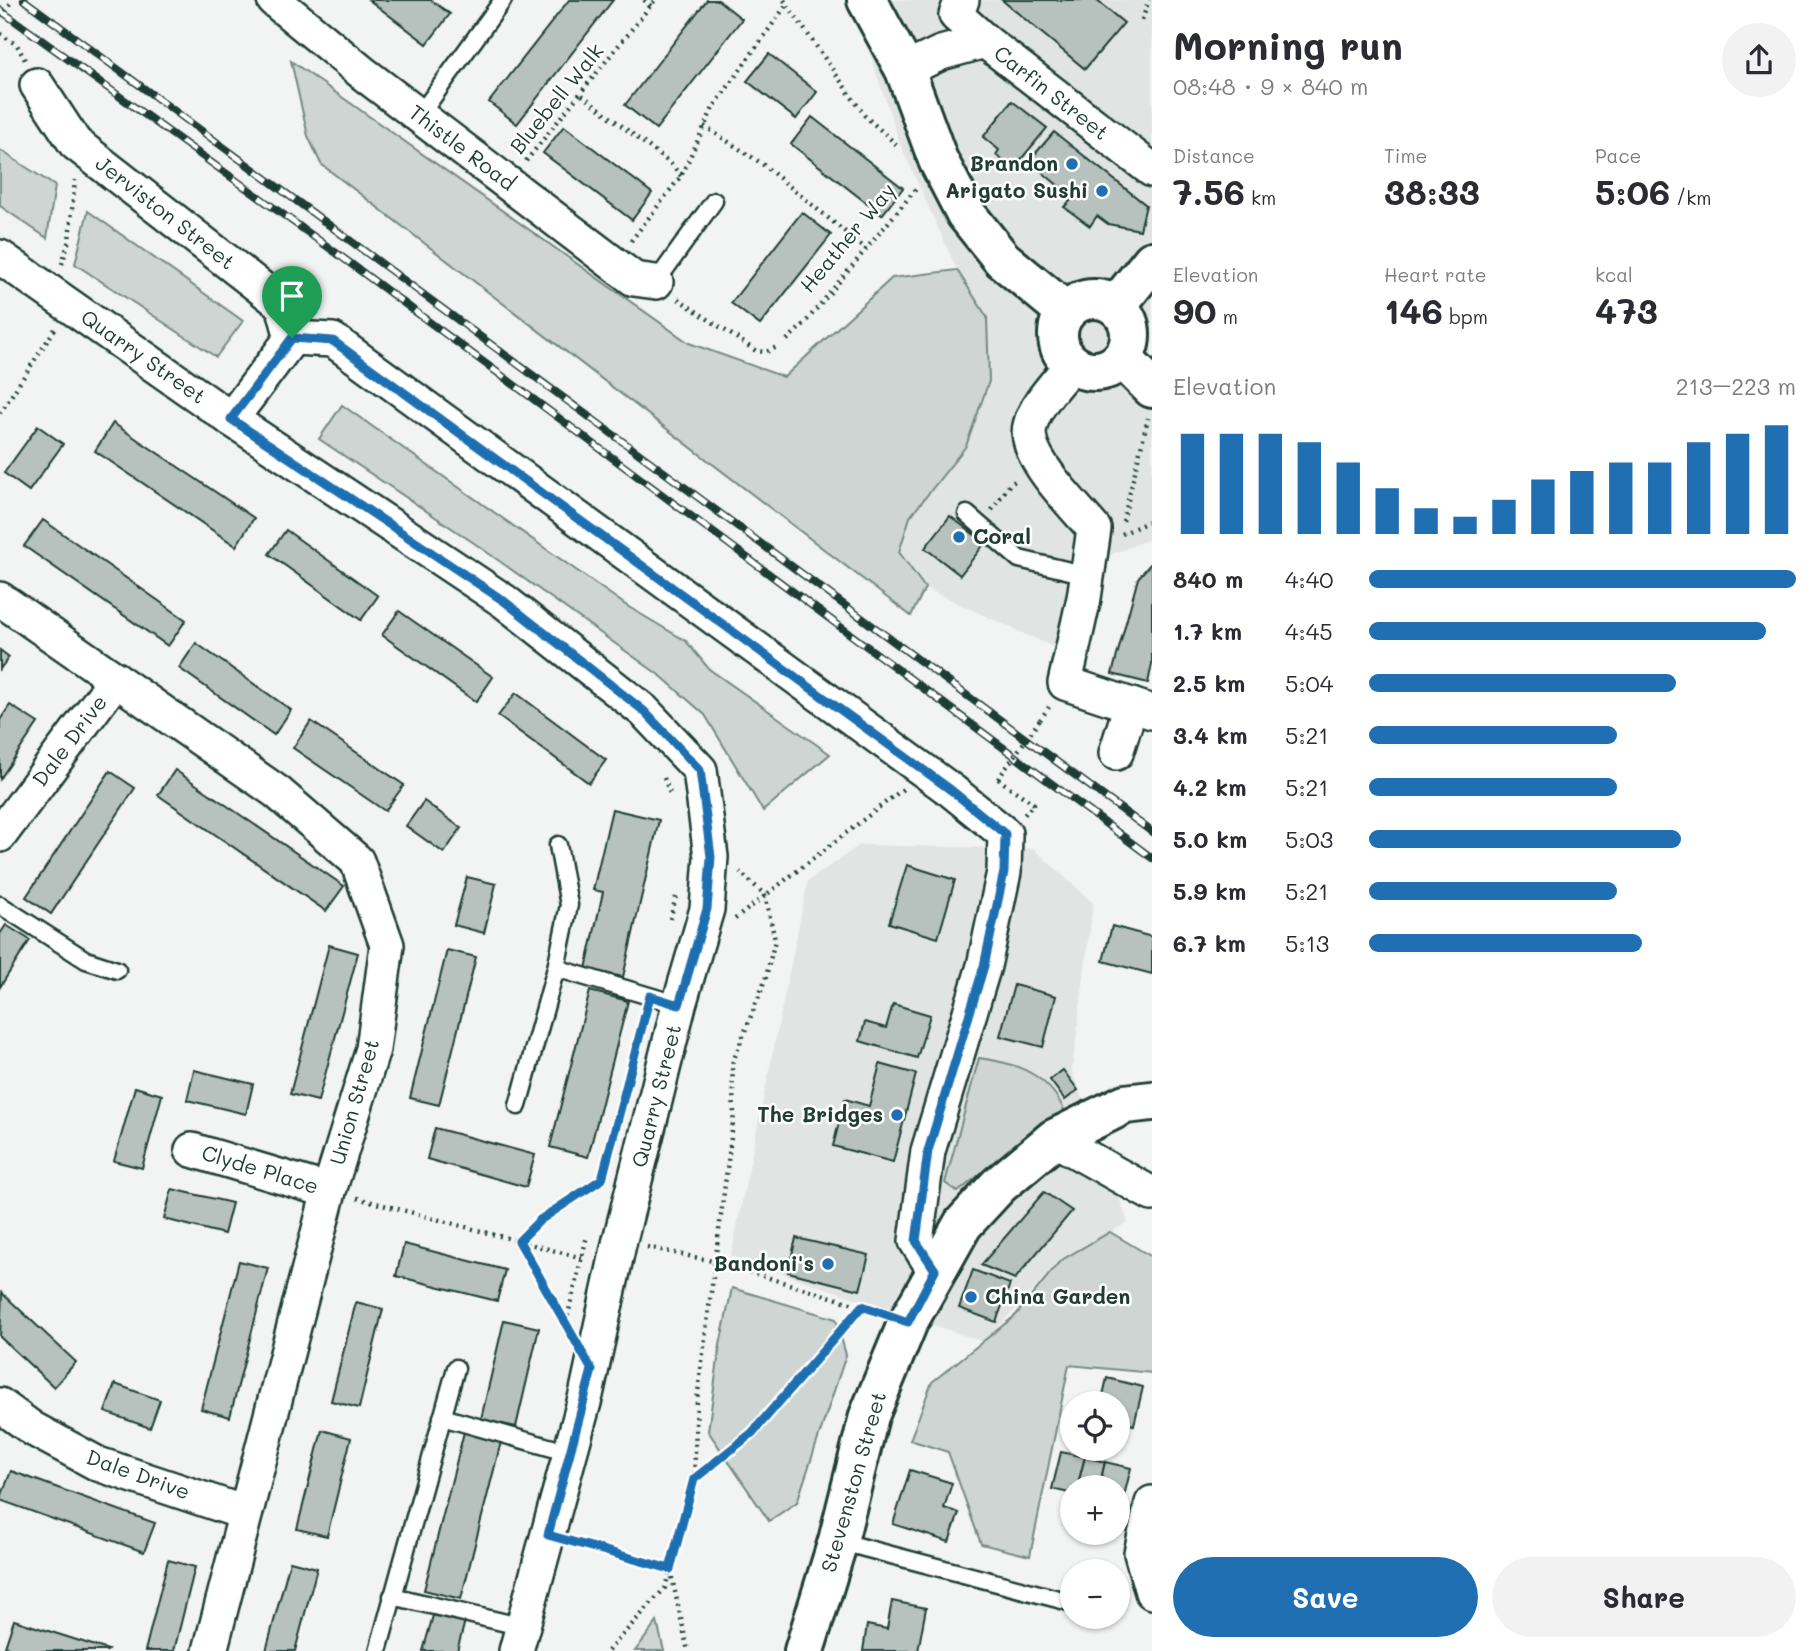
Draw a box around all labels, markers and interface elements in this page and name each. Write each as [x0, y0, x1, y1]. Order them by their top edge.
text: Morning run [1173, 20, 1403, 70]
button: share [1722, 23, 1796, 97]
street label: Bluebell Walk [503, 37, 609, 159]
street label: Carfin Street [989, 39, 1115, 145]
text: 08:48 · 9 × 840 m [1173, 71, 1368, 101]
street label: Thistle Road [404, 98, 522, 196]
text: Distance [1173, 143, 1255, 168]
text: Time [1384, 143, 1427, 168]
text: Pace [1595, 143, 1641, 168]
street label: Jerviston Street [91, 149, 241, 275]
place label: Brandon [970, 149, 1058, 176]
marker: Brandon [1064, 156, 1080, 172]
text: 7.56 [1173, 168, 1245, 214]
text: 38:33 [1384, 168, 1480, 214]
text: 5:06 [1595, 168, 1670, 214]
place label: Arigato Sushi [945, 176, 1088, 203]
street label: Heather Way [793, 177, 901, 297]
marker: Arigato Sushi [1094, 183, 1110, 199]
text: km [1245, 185, 1276, 210]
text: /km [1670, 185, 1712, 210]
text: Elevation [1173, 262, 1258, 287]
text: Heart rate [1384, 262, 1487, 287]
text: kcal [1595, 262, 1633, 287]
pin [262, 266, 322, 338]
icon: arrive [273, 277, 311, 315]
text: 90 [1173, 287, 1217, 333]
text: 146 [1384, 287, 1443, 333]
text: 473 [1595, 287, 1658, 333]
street label: Quarry Street [76, 303, 212, 409]
text: m [1217, 304, 1238, 329]
text: bpm [1443, 304, 1488, 329]
text: Elevation [1173, 371, 1276, 401]
text: 213–223 m [1676, 371, 1796, 401]
place label: Coral [973, 522, 1031, 549]
marker: Coral [951, 529, 967, 545]
text: 840 m [1173, 564, 1243, 594]
text: 4:40 [1285, 564, 1333, 594]
text: 1.7 km [1173, 616, 1242, 646]
text: 4:45 [1285, 616, 1333, 646]
text: 2.5 km [1173, 668, 1245, 698]
text: 5:04 [1285, 668, 1333, 698]
street label: Dale Drive [26, 689, 112, 791]
text: 3.4 km [1173, 720, 1247, 750]
text: 5:21 [1285, 720, 1329, 750]
text: 4.2 km [1173, 772, 1246, 802]
text: 5:21 [1285, 772, 1329, 802]
text: 5.0 km [1173, 824, 1247, 854]
text: 5:03 [1285, 824, 1333, 854]
text: 5.9 km [1173, 876, 1246, 906]
text: 5:21 [1285, 876, 1329, 906]
text: 6.7 km [1173, 928, 1246, 958]
text: 5:13 [1285, 928, 1329, 958]
street label: Quarry Street [625, 1021, 686, 1170]
street label: Union Street [323, 1036, 384, 1168]
place label: The Bridges [757, 1100, 883, 1127]
marker: The Bridges [889, 1107, 905, 1123]
street label: Clyde Place [199, 1138, 322, 1199]
place label: Bandoni's [714, 1249, 814, 1276]
marker: Bandoni's [820, 1256, 836, 1272]
place label: China Garden [985, 1282, 1130, 1309]
marker: China Garden [963, 1289, 979, 1305]
street label: Stevenston Street [814, 1388, 891, 1575]
map controls [1060, 1391, 1130, 1629]
button: locate [1060, 1391, 1130, 1461]
street label: Dale Drive [83, 1442, 194, 1505]
button: + [1060, 1475, 1130, 1545]
button: Save [1173, 1557, 1478, 1637]
button: Share [1492, 1557, 1796, 1637]
button: − [1060, 1559, 1130, 1629]

